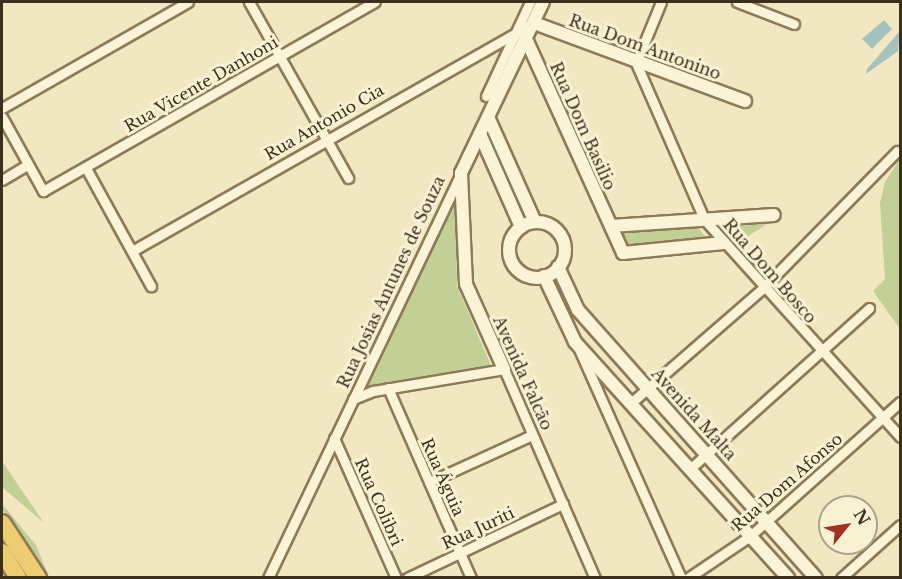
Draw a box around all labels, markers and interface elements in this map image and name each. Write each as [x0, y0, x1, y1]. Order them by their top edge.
street label: Rua Dom Antonino [566, 10, 724, 84]
street label: Rua Vicente Danhoni [120, 32, 282, 136]
street label: Rua Dom Basilio [546, 59, 620, 193]
street label: Rua Antonio Cia [261, 80, 387, 164]
street label: Rua Josias Antunes de Souza [333, 173, 449, 391]
street label: Rua Dom Bosco [719, 215, 821, 327]
street label: Avenida Falcão [489, 313, 557, 433]
street label: Avenida Malta [648, 364, 740, 464]
street label: Rua Dom Afonso [727, 428, 847, 536]
street label: Rua Águia [417, 435, 469, 519]
street label: Rua Colibri [351, 455, 407, 549]
north arrow [818, 495, 878, 555]
street label: Rua Juriti [439, 503, 517, 553]
text: N [849, 505, 874, 529]

